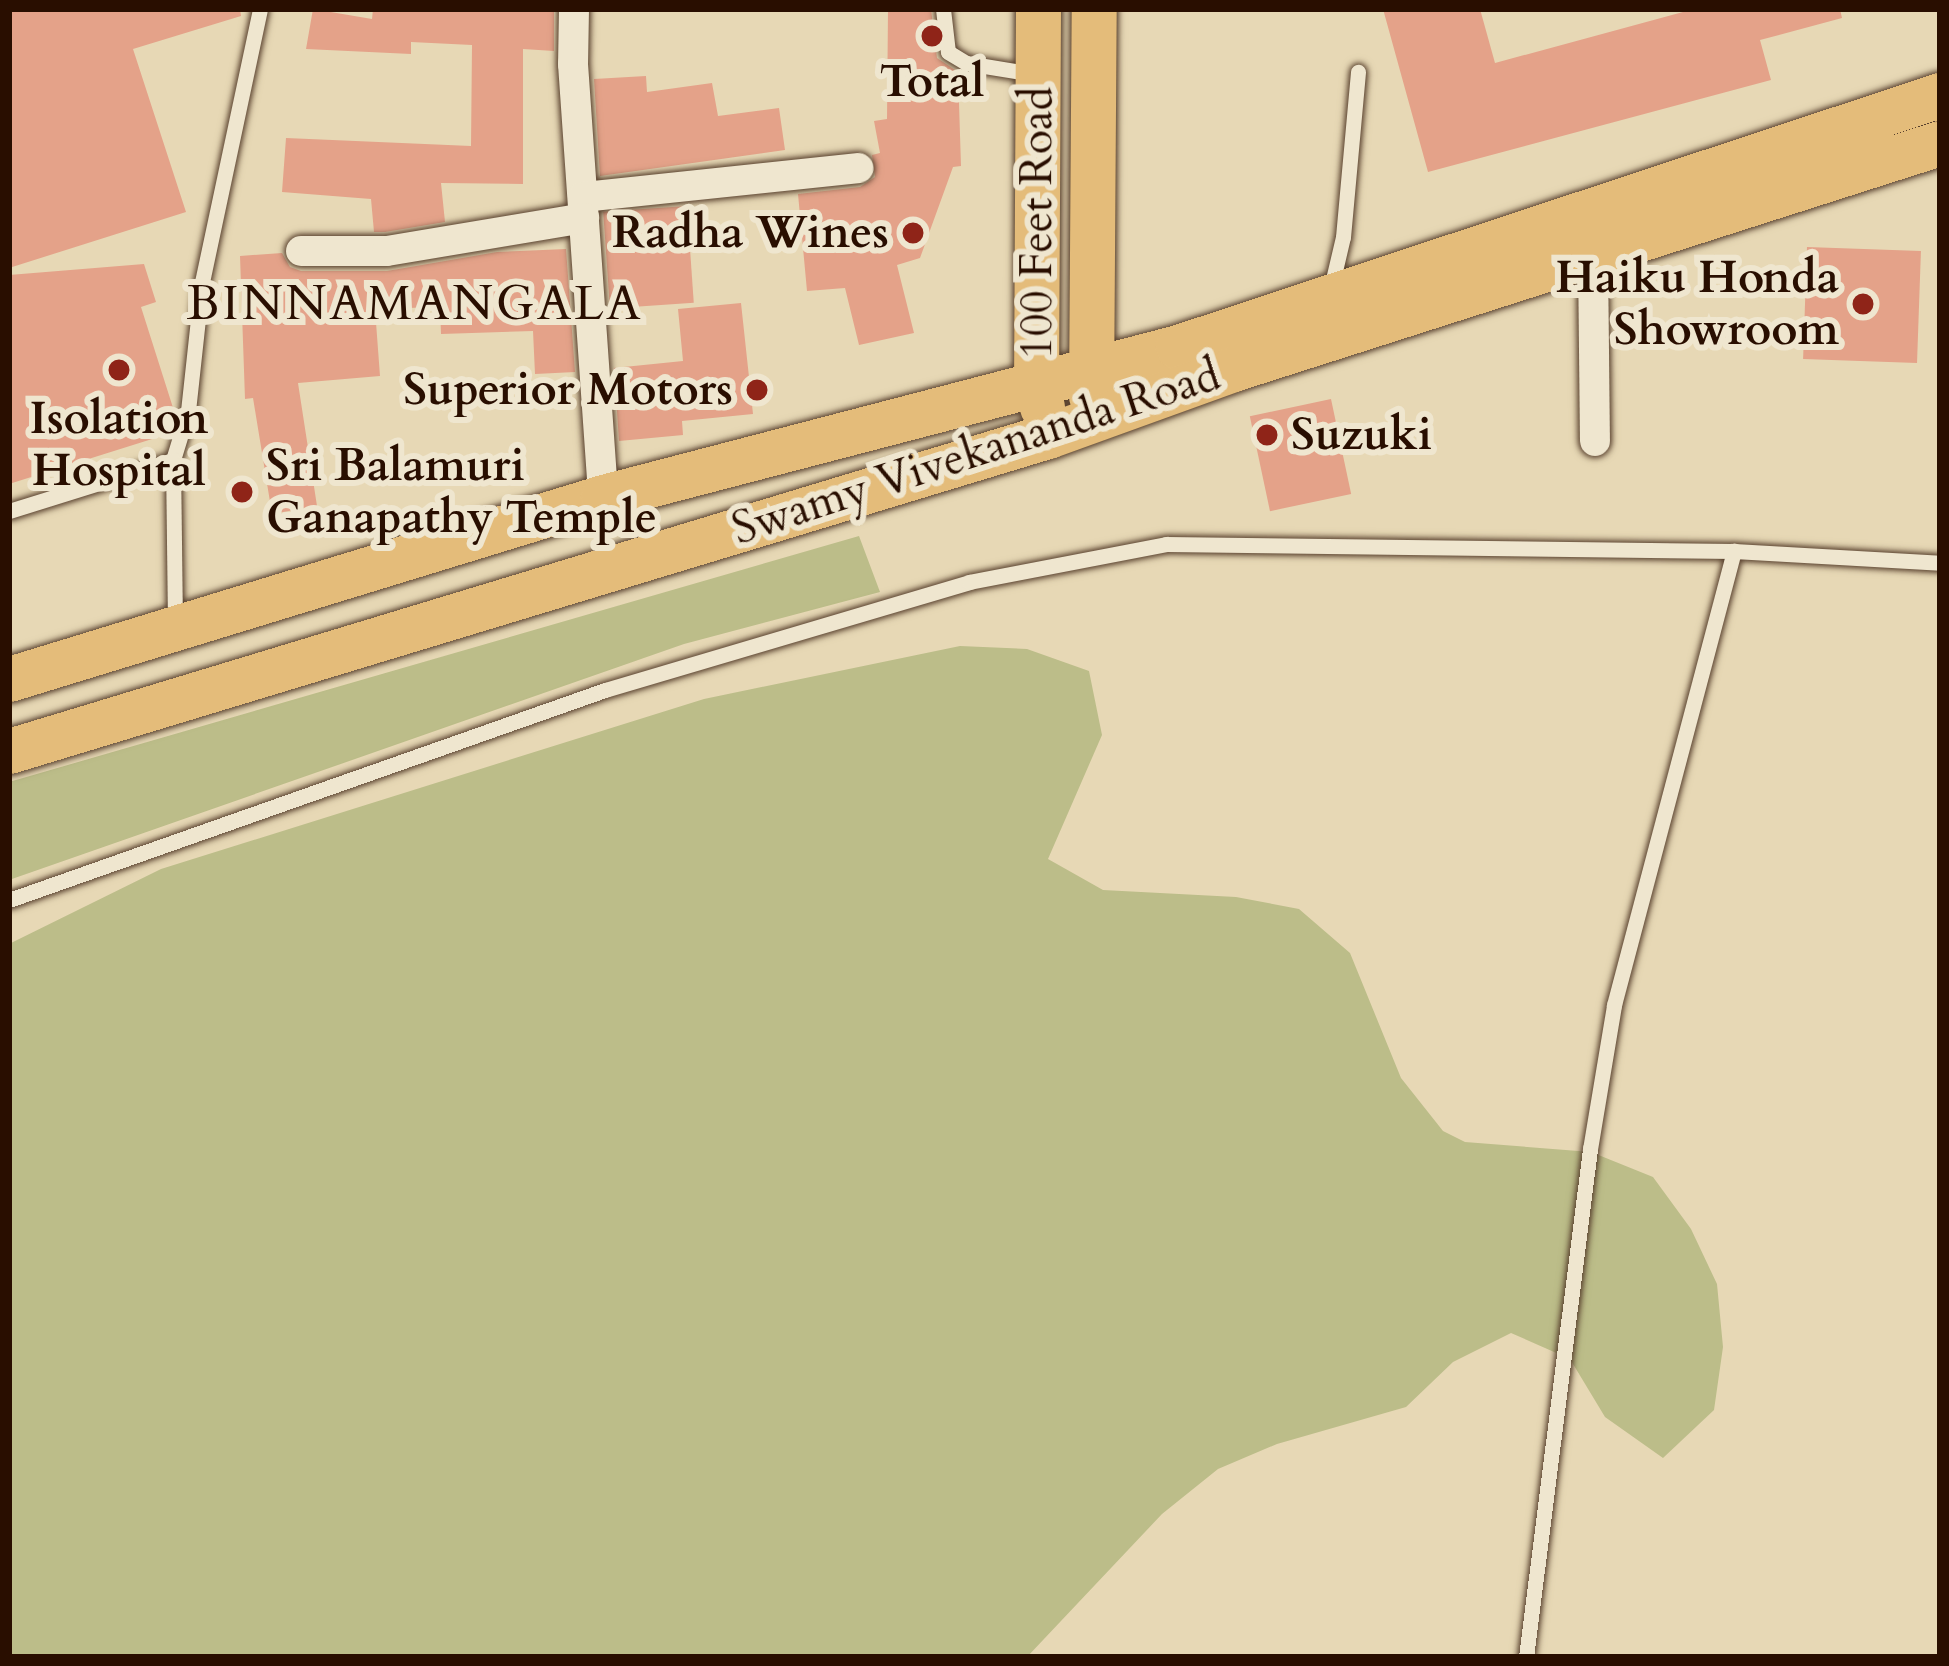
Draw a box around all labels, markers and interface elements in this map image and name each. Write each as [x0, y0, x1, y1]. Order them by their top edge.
marker: Total [919, 23, 945, 49]
place label: Total [880, 55, 984, 109]
street label: 100 Feet Road [1010, 87, 1064, 359]
place label: Radha Wines [612, 206, 889, 260]
marker: Radha Wines [900, 220, 926, 246]
place label: Haiku Honda Showroom [1555, 251, 1839, 357]
district label: BINNAMANGALA [187, 275, 643, 333]
marker: Haiku Honda Showroom [1850, 291, 1876, 317]
street label: Swamy Vivekananda Road [725, 348, 1227, 556]
marker: Isolation Hospital [103, 354, 135, 386]
place label: Superior Motors [403, 363, 733, 417]
marker: Superior Motors [744, 377, 770, 403]
place label: Isolation Hospital [30, 392, 208, 498]
place label: Suzuki [1291, 408, 1432, 462]
marker: Suzuki [1254, 422, 1280, 448]
place label: Sri Balamuri Ganapathy Temple [266, 439, 657, 545]
marker: Sri Balamuri Ganapathy Temple [229, 479, 255, 505]

